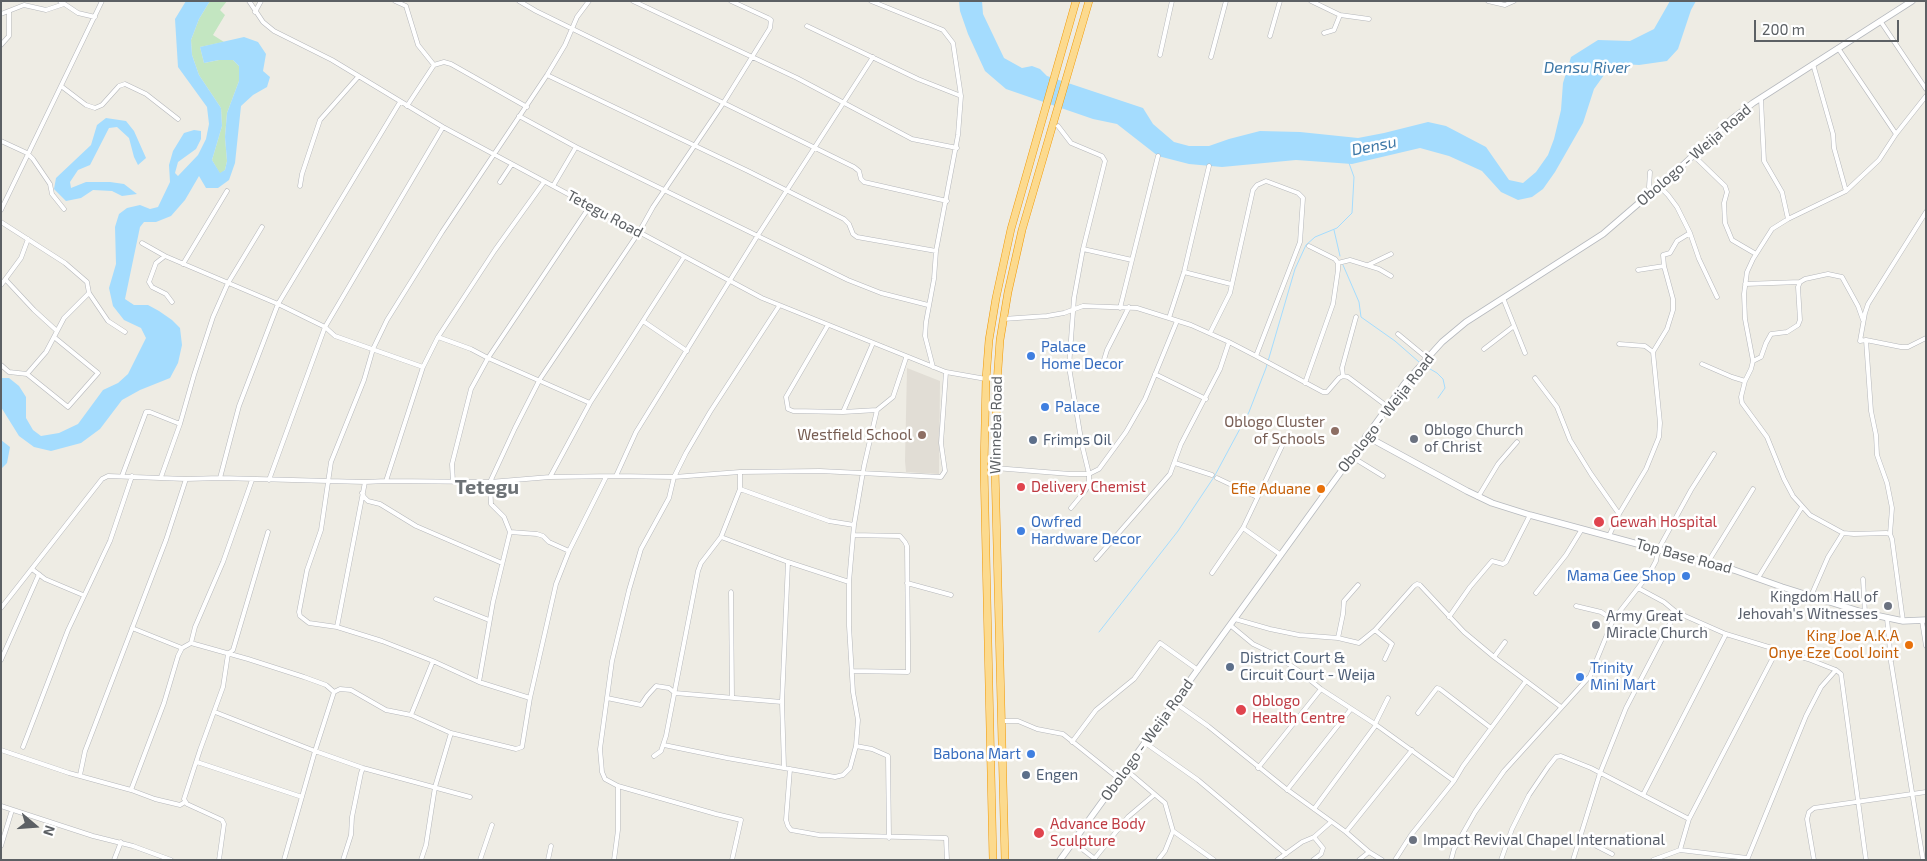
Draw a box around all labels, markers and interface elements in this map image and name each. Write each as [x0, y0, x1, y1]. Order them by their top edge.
scale bar [1757, 10, 1902, 42]
text: 200 m [1762, 20, 1805, 38]
water label: Densu River [1544, 58, 1630, 78]
street label: Obologo - Weija Road [1633, 100, 1755, 210]
water label: Densu [1350, 132, 1398, 160]
street label: Tetegu Road [564, 186, 646, 242]
place label: Palace Home Decor [1041, 338, 1124, 373]
marker: Palace Home Decor [1025, 350, 1037, 362]
street label: Obologo - Weija Road [1334, 350, 1438, 476]
street label: Winneba Road [986, 376, 1006, 474]
place label: Palace [1055, 398, 1100, 416]
marker: Palace [1039, 401, 1051, 413]
place label: Oblogo Cluster of Schools [1224, 413, 1325, 448]
place label: Oblogo Church of Christ [1424, 421, 1523, 456]
marker: Oblogo Cluster of Schools [1329, 425, 1341, 437]
place label: Westfield School [797, 426, 912, 444]
marker: Westfield School [916, 429, 928, 441]
place label: Frimps Oil [1043, 431, 1112, 449]
marker: Oblogo Church of Christ [1408, 433, 1420, 445]
marker: Frimps Oil [1027, 434, 1039, 446]
district label: Tetegu [455, 475, 519, 499]
place label: Delivery Chemist [1031, 478, 1146, 496]
place label: Efie Aduane [1231, 480, 1311, 498]
marker: Delivery Chemist [1015, 481, 1027, 493]
marker: Efie Aduane [1315, 483, 1327, 495]
place label: Owfred Hardware Decor [1031, 513, 1141, 548]
place label: Gewah Hospital [1610, 513, 1717, 531]
marker: Gewah Hospital [1592, 515, 1606, 529]
marker: Owfred Hardware Decor [1015, 525, 1027, 537]
street label: Top Base Road [1634, 535, 1734, 577]
place label: Mama Gee Shop [1567, 567, 1676, 585]
marker: Mama Gee Shop [1680, 570, 1692, 582]
place label: Kingdom Hall of Jehovah's Witnesses [1738, 588, 1878, 623]
marker: Kingdom Hall of Jehovah's Witnesses [1882, 600, 1894, 612]
place label: Army Great Miracle Church [1606, 607, 1708, 642]
marker: Army Great Miracle Church [1590, 619, 1602, 631]
place label: King Joe A.K.A Onye Eze Cool Joint [1768, 627, 1899, 662]
marker: King Joe A.K.A Onye Eze Cool Joint [1903, 639, 1915, 651]
place label: District Court & Circuit Court - Weija [1240, 649, 1375, 684]
place label: Trinity Mini Mart [1590, 659, 1656, 694]
marker: District Court & Circuit Court - Weija [1224, 661, 1236, 673]
marker: Trinity Mini Mart [1574, 671, 1586, 683]
street label: Obologo - Weija Road [1097, 676, 1197, 804]
place label: Oblogo Health Centre [1252, 692, 1345, 727]
marker: Oblogo Health Centre [1234, 703, 1248, 717]
place label: Babona Mart [933, 745, 1021, 763]
marker: Babona Mart [1025, 748, 1037, 760]
place label: Engen [1036, 766, 1078, 784]
marker: Engen [1020, 769, 1032, 781]
north arrow [10, 801, 60, 851]
place label: Advance Body Sculpture [1050, 815, 1146, 850]
text: N [40, 823, 59, 838]
marker: Advance Body Sculpture [1032, 826, 1046, 840]
place label: Impact Revival Chapel International [1423, 831, 1665, 849]
marker: Impact Revival Chapel International [1407, 834, 1419, 846]

